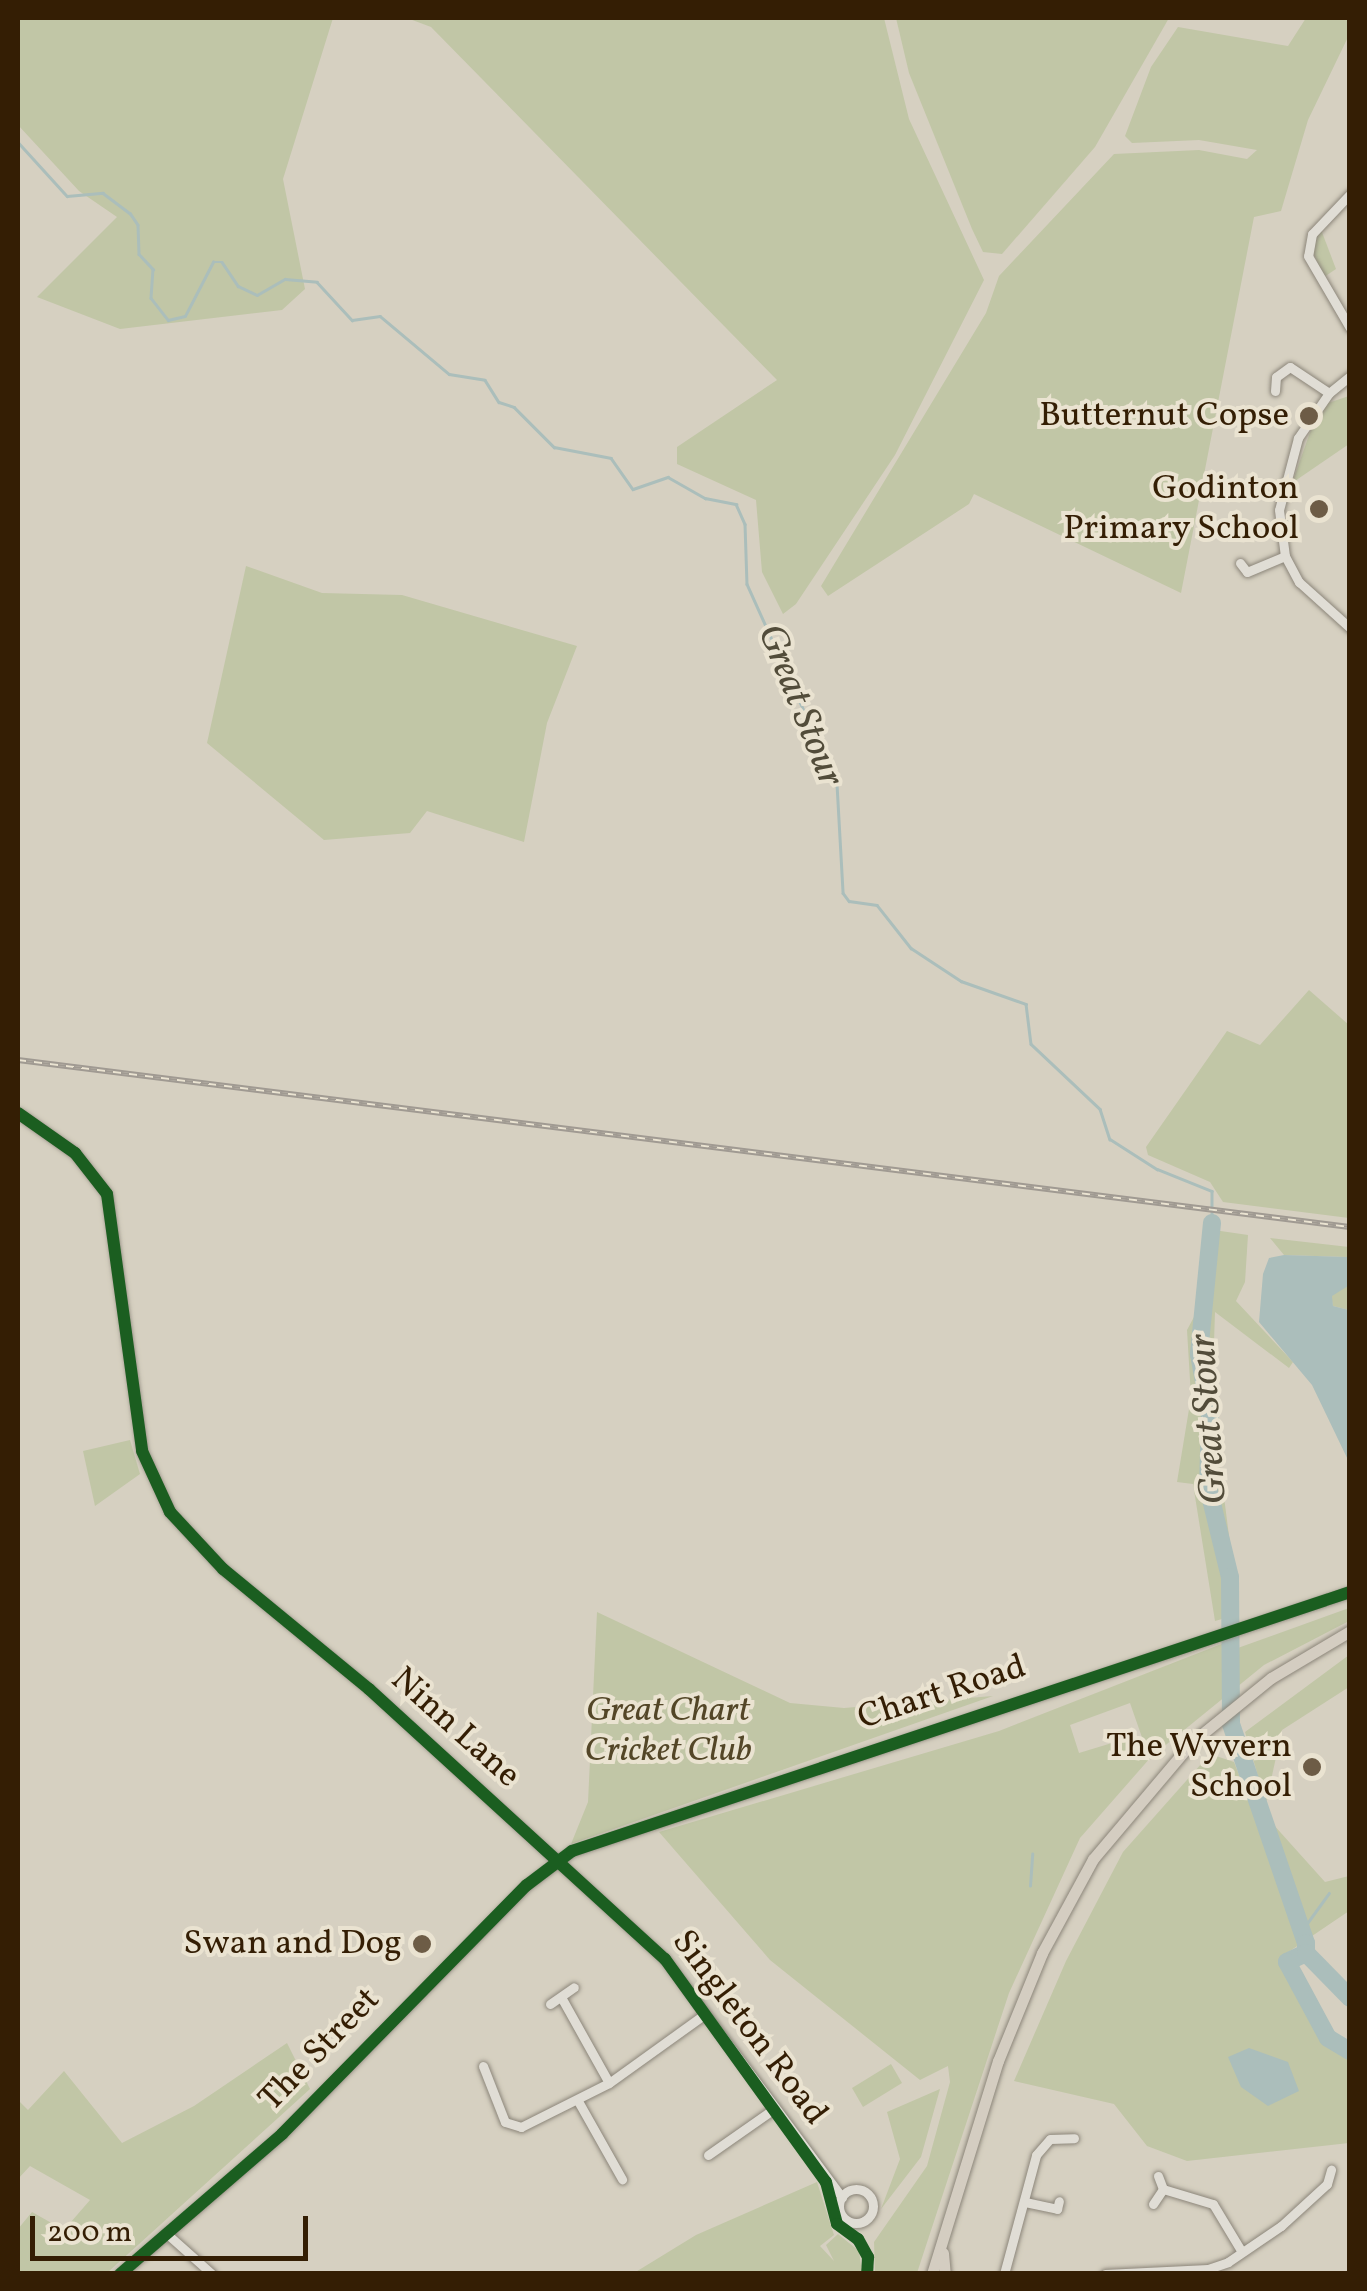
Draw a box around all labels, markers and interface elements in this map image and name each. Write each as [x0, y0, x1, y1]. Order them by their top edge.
place label: Butternut Copse [1039, 395, 1289, 437]
marker: Butternut Copse [1298, 405, 1320, 427]
place label: Godinton Primary School [1062, 468, 1299, 550]
marker: Godinton Primary School [1308, 498, 1330, 520]
water label: Great Stour [746, 618, 852, 794]
water label: Great Stour [1181, 1332, 1239, 1506]
street label: Chart Road [853, 1646, 1031, 1740]
street label: Ninn Lane [382, 1659, 528, 1797]
park label: Great Chart Cricket Club [584, 1690, 752, 1772]
place label: The Wyvern School [1105, 1726, 1292, 1808]
marker: The Wyvern School [1301, 1756, 1323, 1778]
street label: Singleton Road [662, 1922, 836, 2134]
place label: Swan and Dog [183, 1923, 402, 1965]
marker: Swan and Dog [411, 1933, 433, 1955]
street label: The Street [251, 1979, 389, 2121]
scale bar [35, 2196, 312, 2258]
text: 200 m [47, 2212, 132, 2254]

